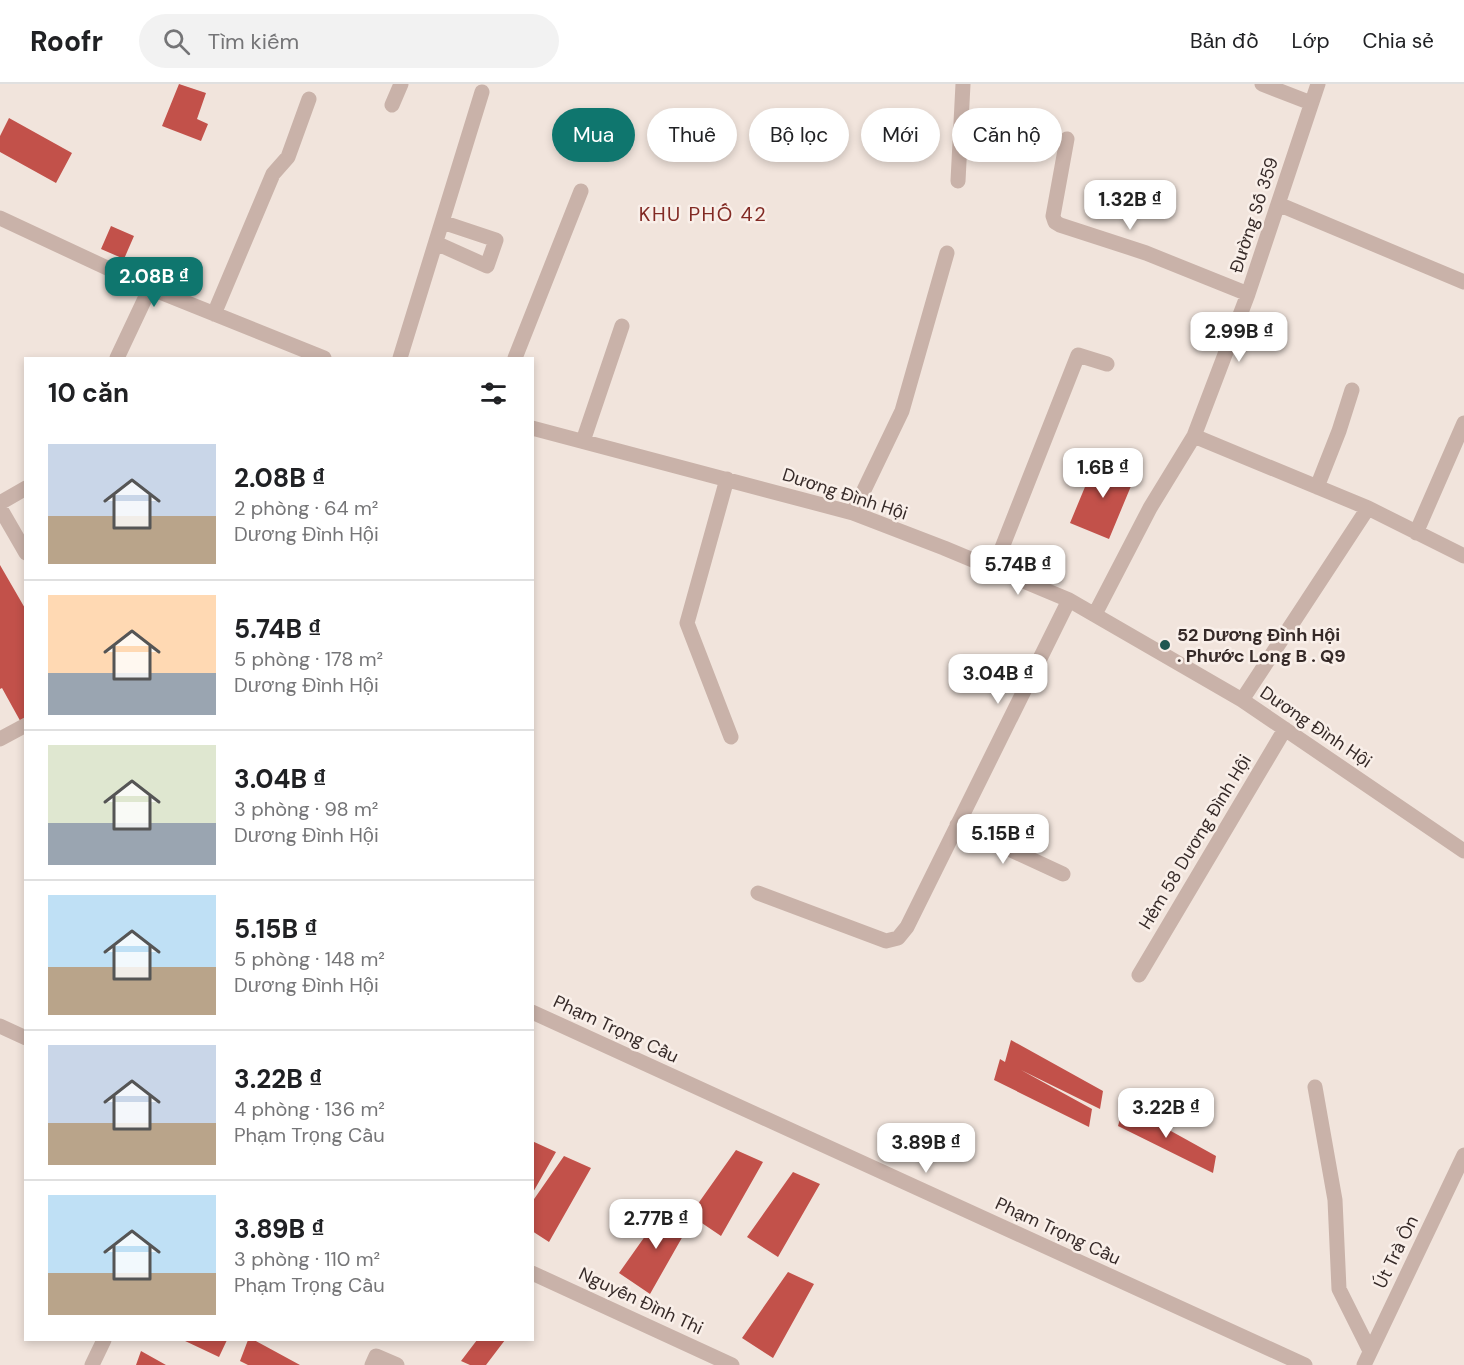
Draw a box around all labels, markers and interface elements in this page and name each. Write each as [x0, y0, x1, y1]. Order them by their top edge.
search box [139, 14, 559, 68]
text: Roofr [30, 23, 103, 60]
icon: search [160, 25, 193, 58]
text: Tìm kiếm [208, 27, 299, 56]
text: Bản đồ [1190, 27, 1259, 55]
text: Lớp [1292, 27, 1330, 55]
text: Chia sẻ [1363, 27, 1434, 55]
chip: Mua [552, 108, 635, 162]
chip: Thuê [647, 108, 737, 162]
chip: Bộ lọc [749, 108, 849, 162]
chip: Mới [861, 108, 940, 162]
chip: Căn hộ [952, 108, 1062, 162]
street label: Đường Số 359 [1224, 154, 1284, 276]
pin: 1.32B ₫ [1075, 180, 1185, 231]
text: 1.32B ₫ [1098, 186, 1162, 212]
district label: KHU PHỐ 42 [639, 201, 767, 227]
pin: 2.08B ₫ [99, 257, 209, 308]
text: 2.08B ₫ [119, 263, 189, 289]
pin: 2.99B ₫ [1184, 312, 1294, 363]
text: 2.99B ₫ [1204, 318, 1274, 344]
text: 10 căn [48, 376, 129, 410]
icon: filters [477, 377, 510, 410]
pin: 1.6B ₫ [1054, 448, 1152, 499]
text: 1.6B ₫ [1077, 454, 1129, 480]
text: 2.08B ₫ [234, 461, 325, 495]
street label: Dương Đình Hội [779, 462, 911, 526]
icon: home [96, 468, 168, 540]
text: 2 phòng · 64 m² [234, 495, 378, 521]
text: Dương Đình Hội [234, 521, 379, 547]
pin: 5.74B ₫ [963, 545, 1073, 596]
text: 5.74B ₫ [984, 551, 1052, 577]
text: 5.74B ₫ [234, 612, 321, 646]
icon: home [96, 619, 168, 691]
place label: 52 Dương Đình Hội . Phước Long B . Q9 [1177, 623, 1346, 668]
marker: 52 Dương Đình Hội . Phước Long B . Q9 [1158, 638, 1172, 652]
text: 5 phòng · 178 m² [234, 646, 383, 672]
pin: 3.04B ₫ [943, 654, 1053, 705]
text: 3.04B ₫ [962, 660, 1034, 686]
text: Dương Đình Hội [234, 672, 379, 698]
street label: Dương Đình Hội [1255, 681, 1377, 773]
street label: Hẻm 58 Dương Đình Hội [1133, 750, 1257, 934]
text: 3.04B ₫ [234, 762, 326, 796]
icon: home [96, 769, 168, 841]
text: 3 phòng · 98 m² [234, 796, 378, 822]
pin: 5.15B ₫ [948, 814, 1058, 865]
text: 5.15B ₫ [971, 820, 1035, 846]
text: Dương Đình Hội [234, 822, 379, 848]
text: 5.15B ₫ [234, 912, 318, 946]
icon: home [96, 919, 168, 991]
text: 5 phòng · 148 m² [234, 946, 385, 972]
text: Dương Đình Hội [234, 972, 379, 998]
street label: Phạm Trọng Cầu [550, 989, 682, 1069]
text: 3.22B ₫ [234, 1062, 322, 1096]
icon: home [96, 1069, 168, 1141]
pin: 3.22B ₫ [1111, 1088, 1221, 1139]
text: 3.22B ₫ [1132, 1094, 1200, 1120]
text: 4 phòng · 136 m² [234, 1096, 385, 1122]
text: Phạm Trọng Cầu [234, 1122, 385, 1148]
pin: 3.89B ₫ [871, 1123, 981, 1174]
text: 3.89B ₫ [891, 1129, 961, 1155]
street label: Phạm Trọng Cầu [992, 1191, 1124, 1271]
pin: 2.77B ₫ [601, 1199, 711, 1250]
text: 2.77B ₫ [623, 1205, 689, 1231]
text: 3.89B ₫ [234, 1212, 325, 1246]
street label: Út Trà Ôn [1368, 1212, 1424, 1292]
icon: home [96, 1219, 168, 1291]
text: 3 phòng · 110 m² [234, 1246, 380, 1272]
street label: Nguyễn Đình Thi [575, 1262, 707, 1340]
text: Phạm Trọng Cầu [234, 1272, 385, 1298]

